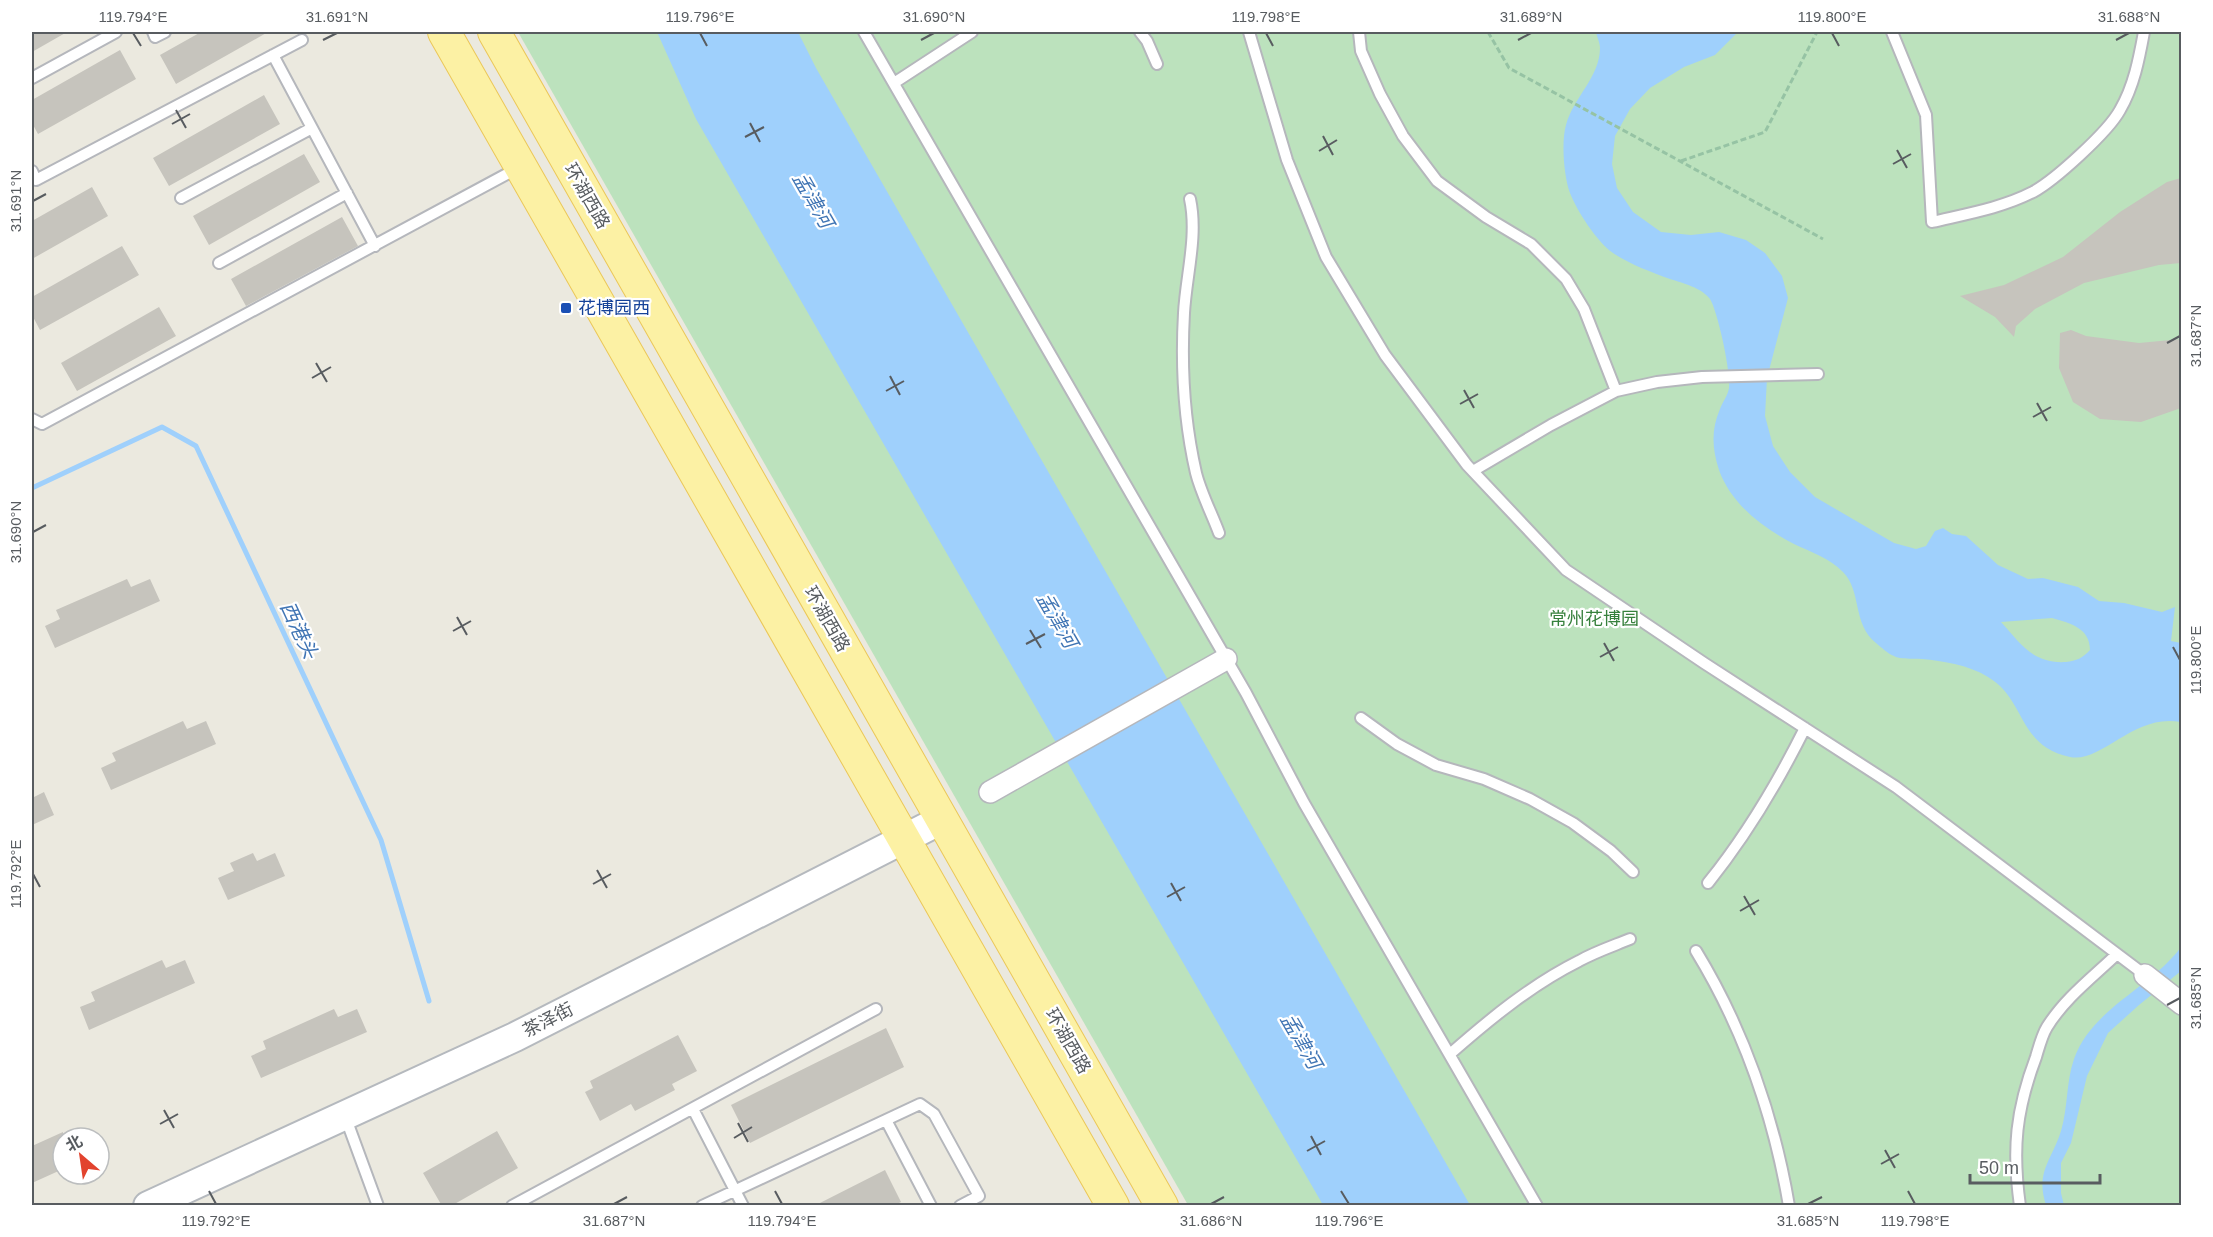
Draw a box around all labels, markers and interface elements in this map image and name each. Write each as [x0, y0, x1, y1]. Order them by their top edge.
text: 119.794°E [98, 8, 168, 25]
text: 31.691°N [306, 8, 368, 25]
text: 119.796°E [665, 8, 735, 25]
text: 31.690°N [903, 8, 965, 25]
text: 119.798°E [1231, 8, 1301, 25]
text: 31.689°N [1500, 8, 1562, 25]
text: 119.800°E [1797, 8, 1867, 25]
text: 31.688°N [2098, 8, 2160, 25]
street label: 环湖西路 [560, 160, 614, 232]
water label: 孟津河 [788, 169, 840, 235]
text: 31.691°N [7, 170, 24, 232]
place label: 花博园西 [578, 298, 650, 318]
marker: 花博园西 [559, 301, 573, 315]
text: 31.687°N [2187, 305, 2204, 367]
text: 31.690°N [7, 501, 24, 563]
street label: 环湖西路 [800, 583, 854, 655]
water label: 孟津河 [1032, 589, 1084, 655]
water label: 西港头 [276, 598, 322, 663]
park label: 常州花博园 [1549, 609, 1639, 629]
text: 119.800°E [2187, 625, 2204, 695]
text: 119.792°E [7, 839, 24, 909]
text: 31.685°N [2187, 967, 2204, 1029]
street label: 茶泽街 [519, 999, 577, 1041]
street label: 环湖西路 [1041, 1005, 1095, 1077]
water label: 孟津河 [1276, 1010, 1328, 1076]
north arrow [51, 1126, 111, 1186]
text: 北 [63, 1132, 85, 1155]
scale bar [1970, 1147, 2100, 1185]
text: 50 m [1979, 1158, 2019, 1178]
text: 119.792°E [181, 1212, 251, 1229]
text: 31.687°N [583, 1212, 645, 1229]
text: 119.794°E [747, 1212, 817, 1229]
text: 31.686°N [1180, 1212, 1242, 1229]
text: 119.796°E [1314, 1212, 1384, 1229]
text: 31.685°N [1777, 1212, 1839, 1229]
text: 119.798°E [1880, 1212, 1950, 1229]

